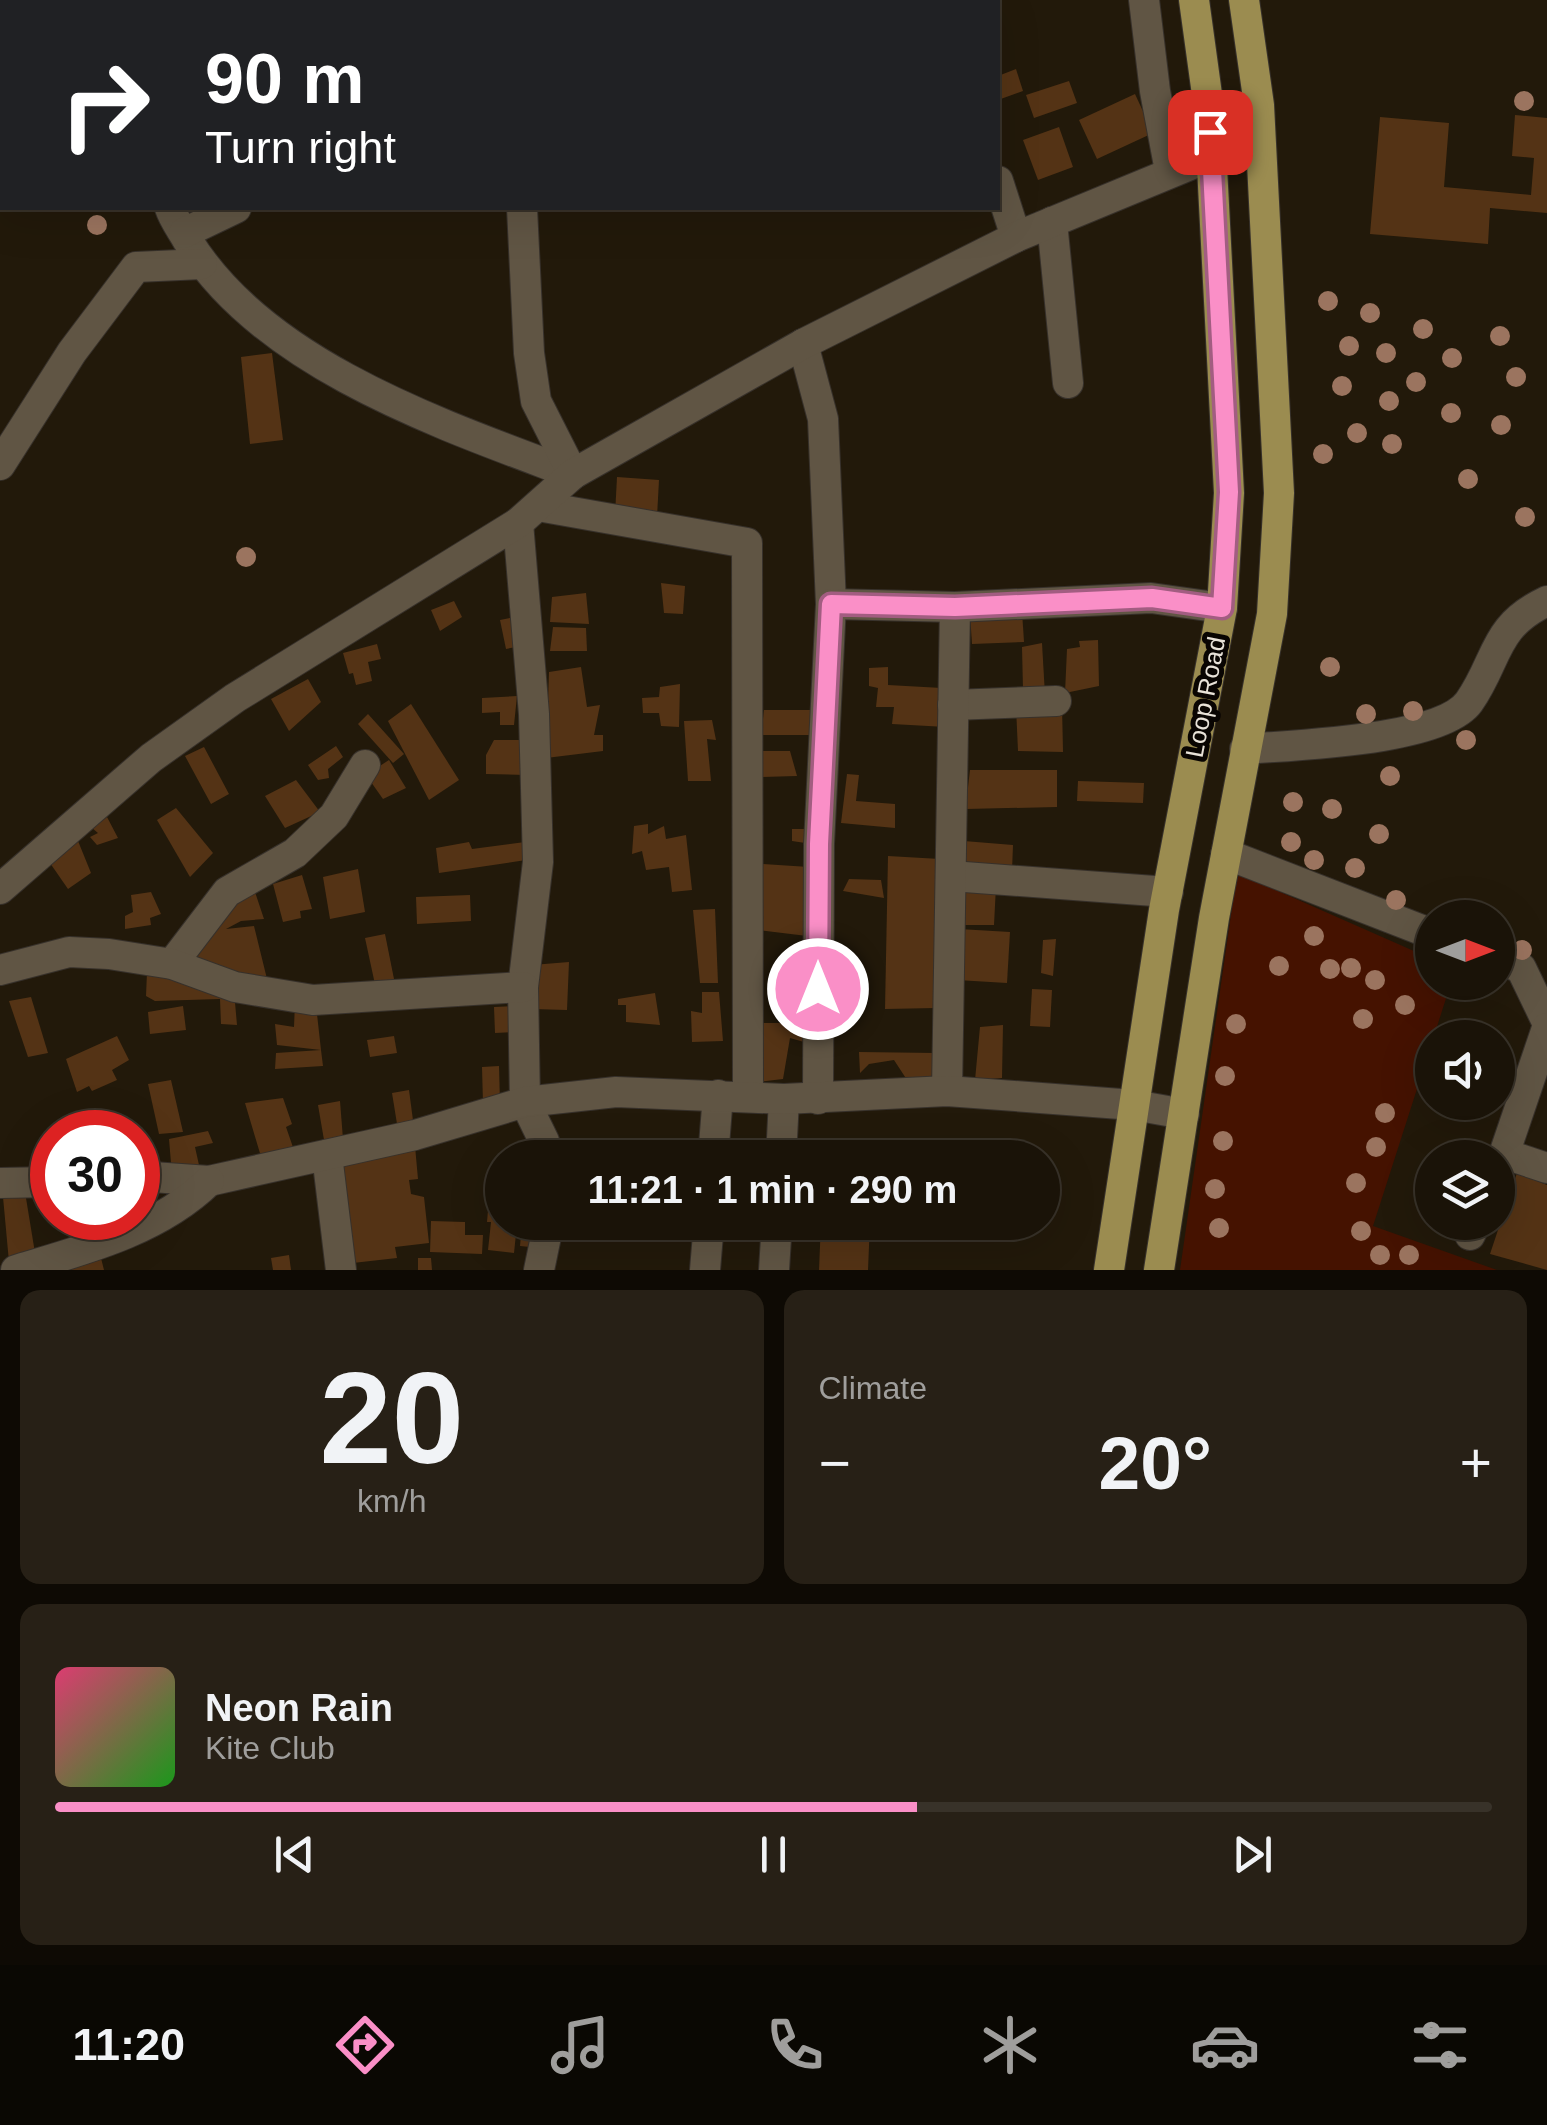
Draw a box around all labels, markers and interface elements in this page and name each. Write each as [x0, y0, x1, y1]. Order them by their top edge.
icon: right [40, 40, 170, 170]
text: 90 m [205, 40, 365, 118]
pin [1168, 90, 1253, 175]
icon: arrive [1183, 105, 1238, 160]
text: Turn right [205, 122, 396, 173]
street label: Loop Road [1180, 634, 1230, 760]
north arrow [1415, 900, 1515, 1000]
map controls [1415, 900, 1515, 1240]
position arrow [766, 937, 870, 1041]
button: sound [1415, 1020, 1515, 1120]
speed limit sign: 30 [30, 1110, 160, 1240]
button: layers [1415, 1140, 1515, 1240]
text: 11:21 · 1 min · 290 m [588, 1169, 957, 1211]
text: 20 [319, 1345, 464, 1491]
text: Climate [819, 1370, 927, 1406]
text: 20° [1099, 1421, 1212, 1505]
text: − [819, 1432, 851, 1494]
text: + [1460, 1432, 1492, 1494]
text: km/h [357, 1483, 426, 1519]
text: Neon Rain [205, 1687, 393, 1729]
text: Kite Club [205, 1730, 335, 1766]
icon: previous [267, 1827, 322, 1882]
icon: pause [746, 1827, 801, 1882]
icon: next [1225, 1827, 1280, 1882]
icon: directions [330, 2010, 400, 2080]
icon: music [545, 2010, 615, 2080]
icon: phone [760, 2010, 830, 2080]
icon: climate [975, 2010, 1045, 2080]
icon: car [1190, 2010, 1260, 2080]
icon: filters [1405, 2010, 1475, 2080]
text: 11:20 [72, 2019, 185, 2070]

